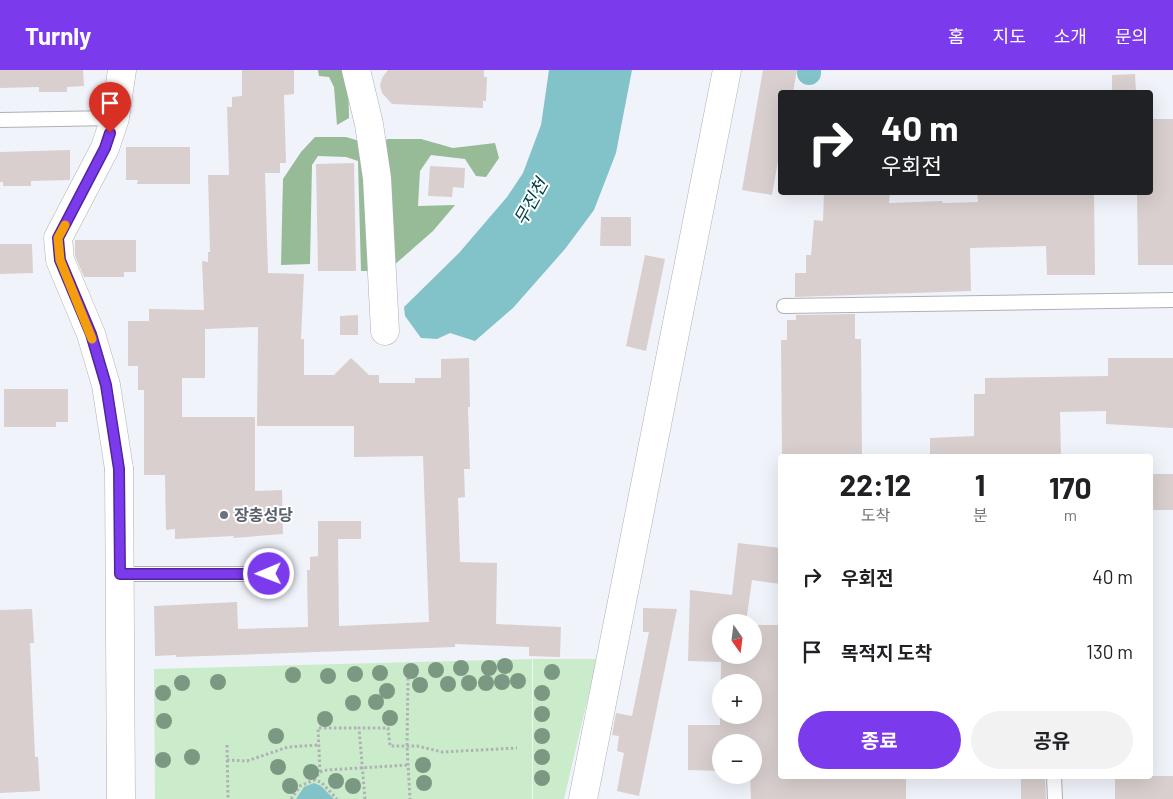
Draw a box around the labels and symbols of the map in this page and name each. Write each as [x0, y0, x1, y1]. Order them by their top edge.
pin [89, 82, 131, 133]
water label: 무진천 [508, 172, 553, 229]
place label: 장충성당 [234, 505, 293, 524]
marker: 장충성당 [218, 509, 230, 521]
position arrow [242, 547, 294, 599]
north arrow [712, 614, 762, 664]

